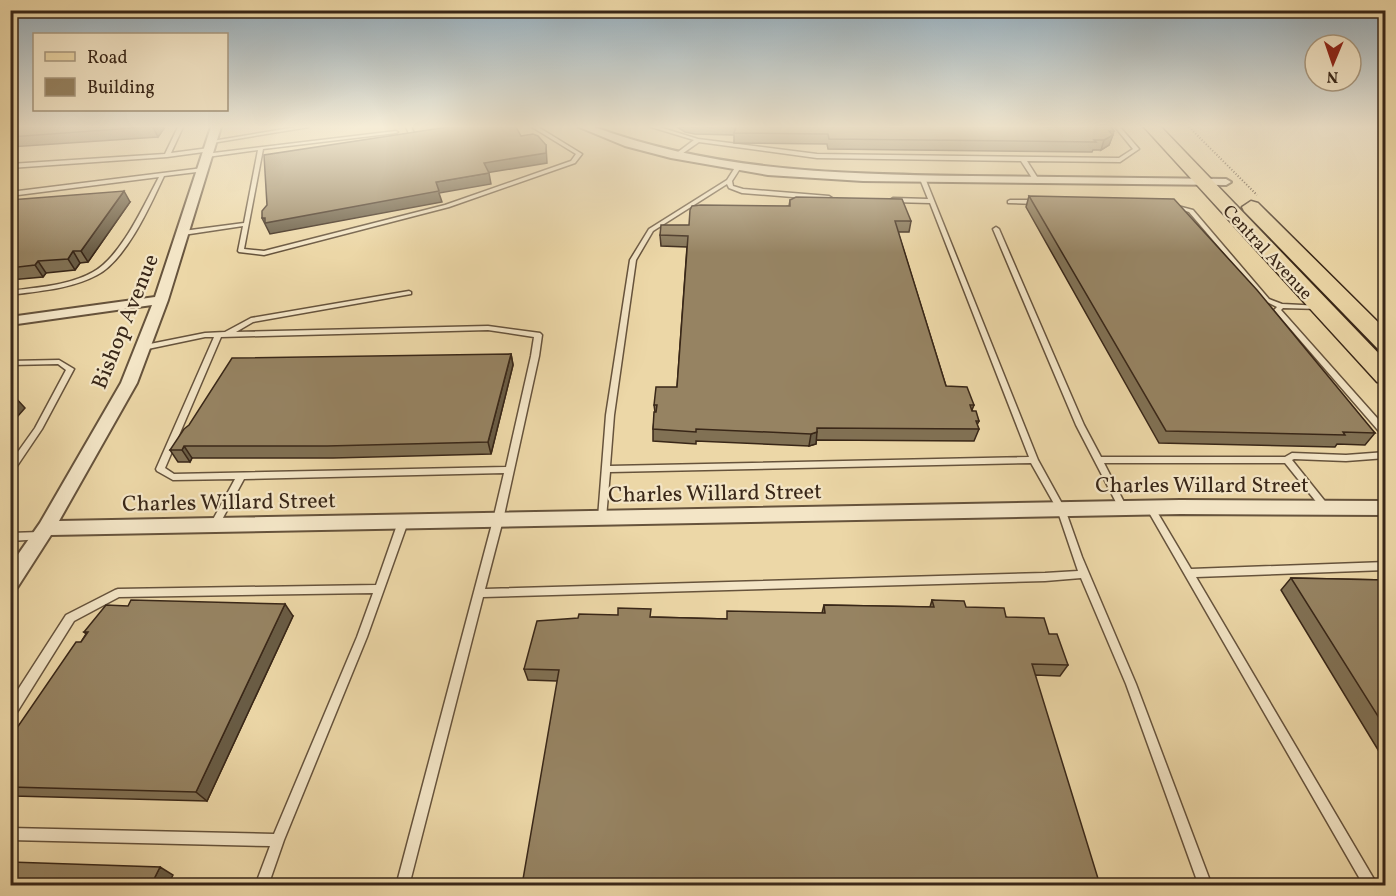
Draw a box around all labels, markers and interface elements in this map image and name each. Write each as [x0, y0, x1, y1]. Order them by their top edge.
legend [33, 33, 228, 111]
north arrow [1303, 33, 1363, 93]
text: Road [87, 46, 128, 71]
text: N [1326, 65, 1339, 87]
text: Building [87, 76, 155, 101]
street label: Central Avenue [1216, 200, 1318, 306]
street label: Bishop Avenue [85, 250, 168, 394]
street label: Charles Willard Street [1095, 471, 1309, 502]
street label: Charles Willard Street [608, 477, 822, 512]
street label: Charles Willard Street [122, 486, 336, 521]

